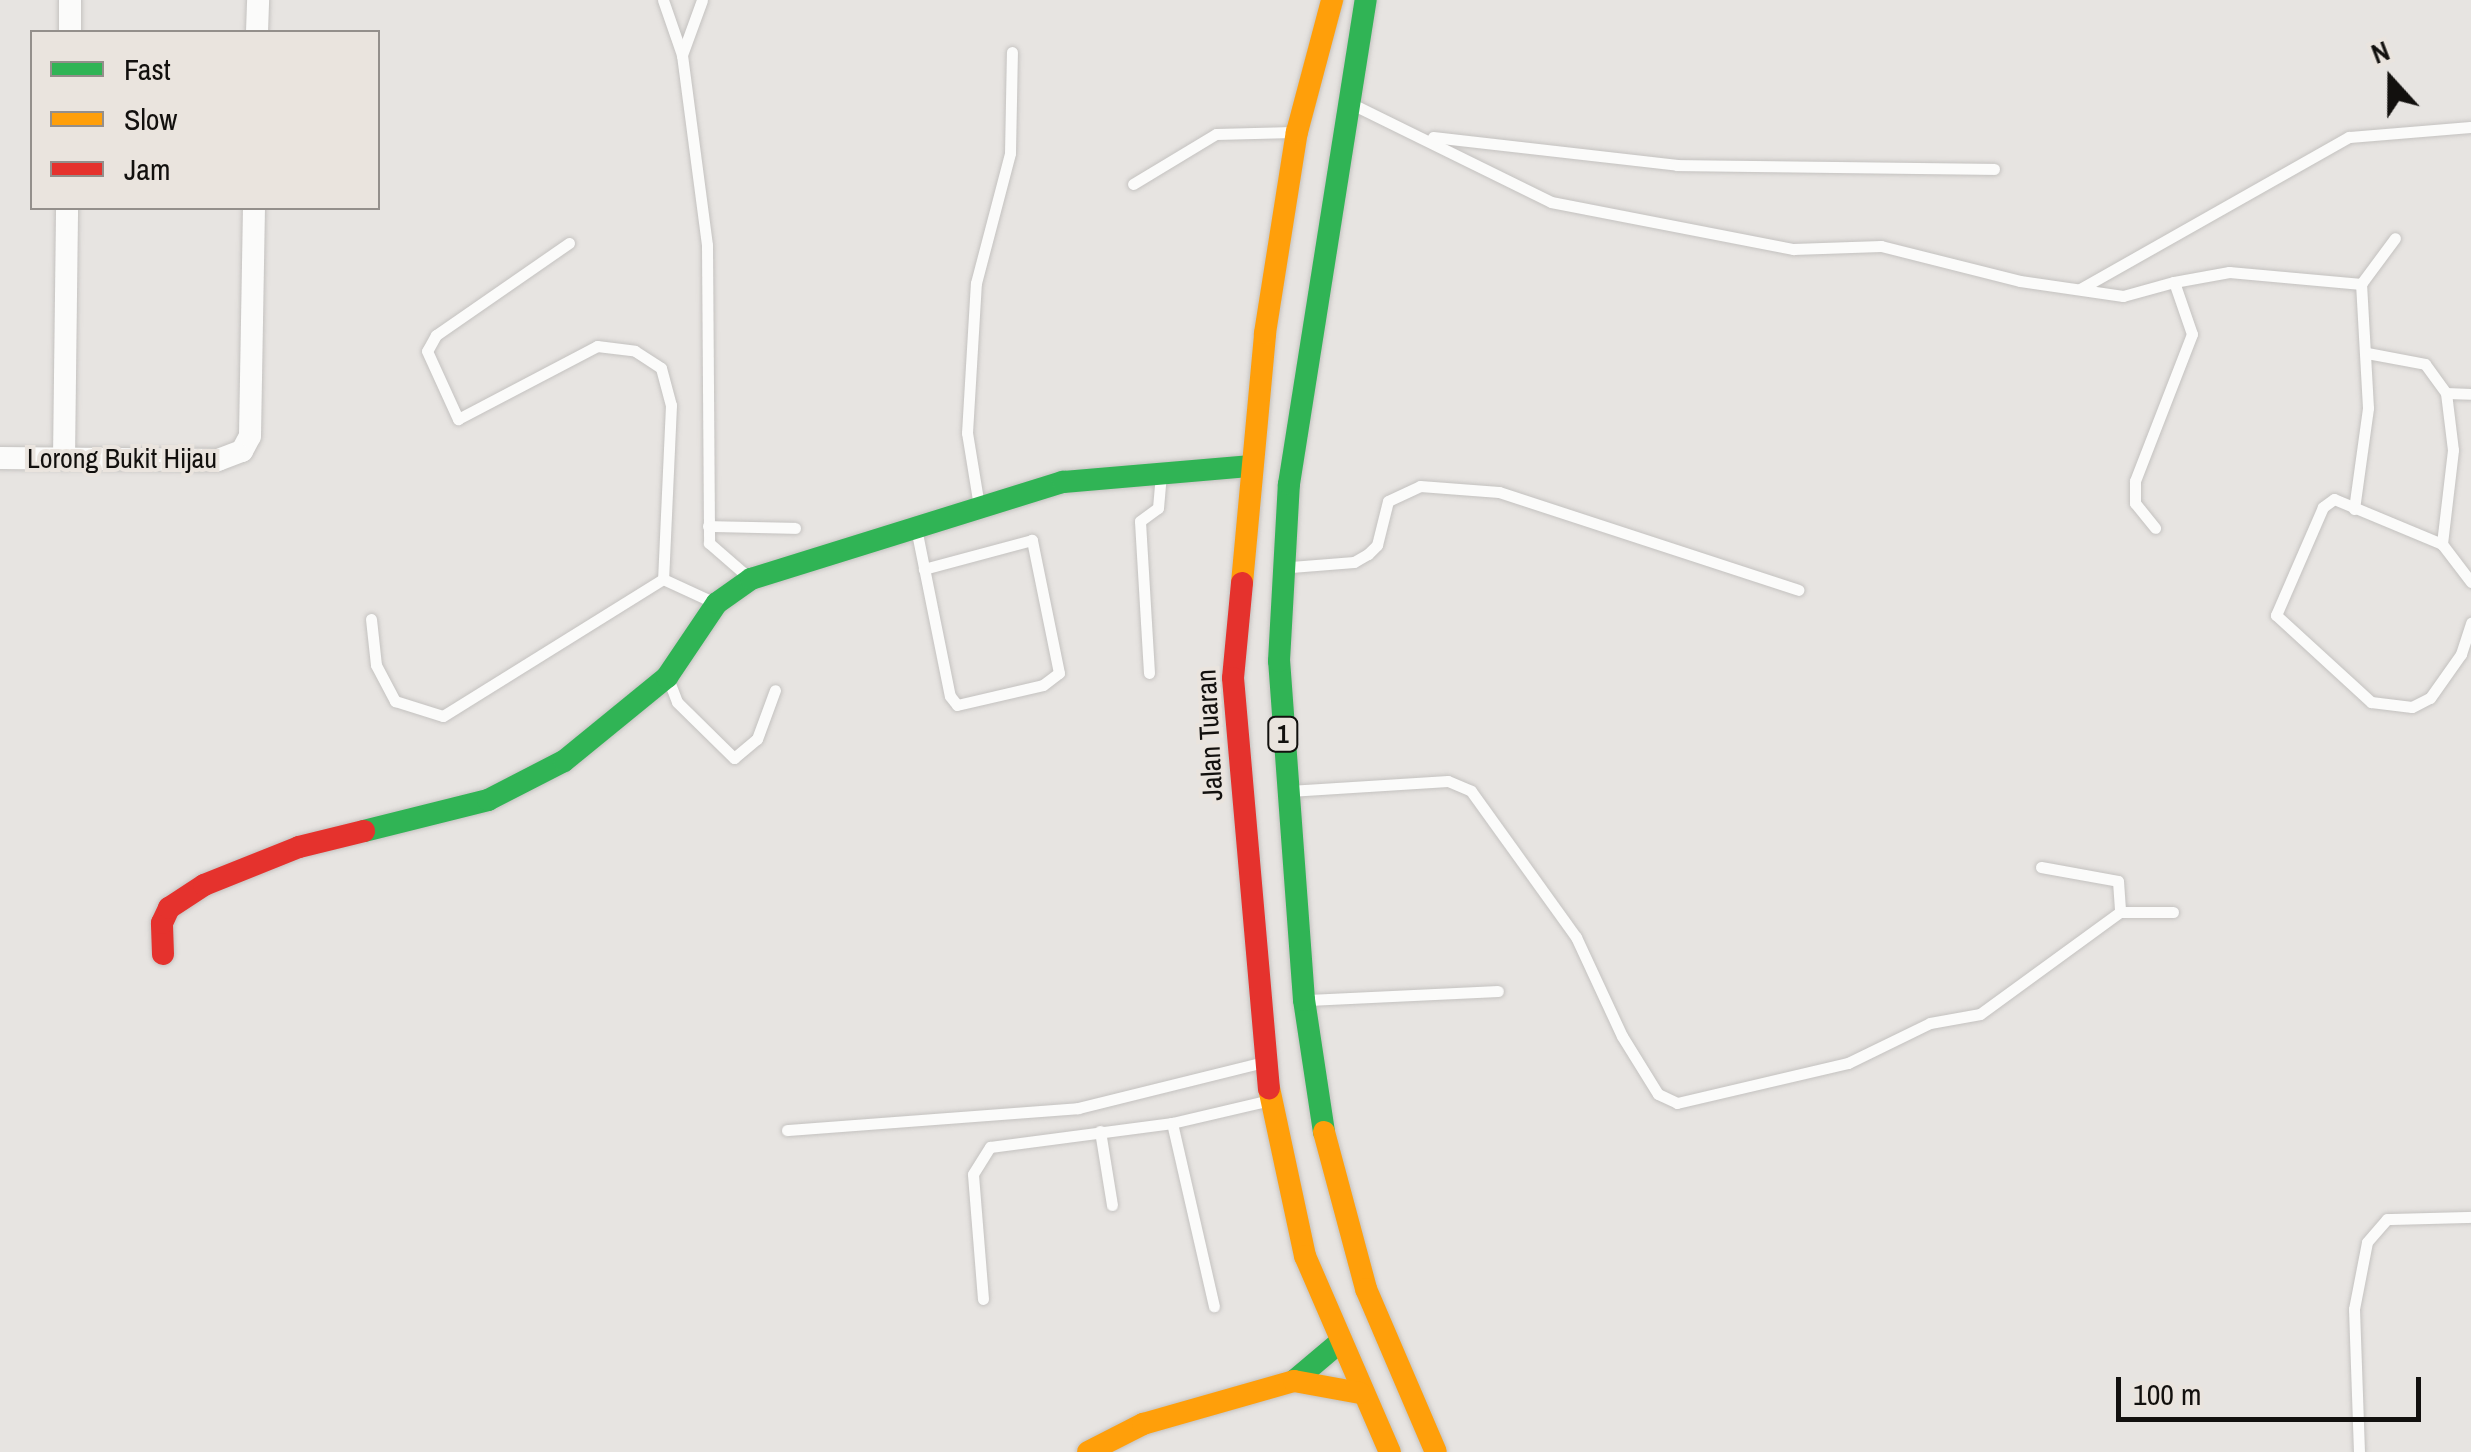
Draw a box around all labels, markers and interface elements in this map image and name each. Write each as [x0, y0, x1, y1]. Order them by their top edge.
legend [30, 30, 380, 210]
north arrow [2341, 30, 2441, 130]
text: N [2366, 31, 2395, 73]
text: Fast [124, 49, 171, 89]
text: Slow [124, 99, 177, 139]
text: Jam [124, 149, 170, 189]
street label: Lorong Bukit Hijau [27, 441, 217, 475]
street label: Jalan Tuaran [1189, 668, 1229, 802]
road number: 1 [1266, 714, 1300, 754]
scale bar [2121, 1357, 2426, 1419]
text: 100 m [2133, 1374, 2201, 1414]

